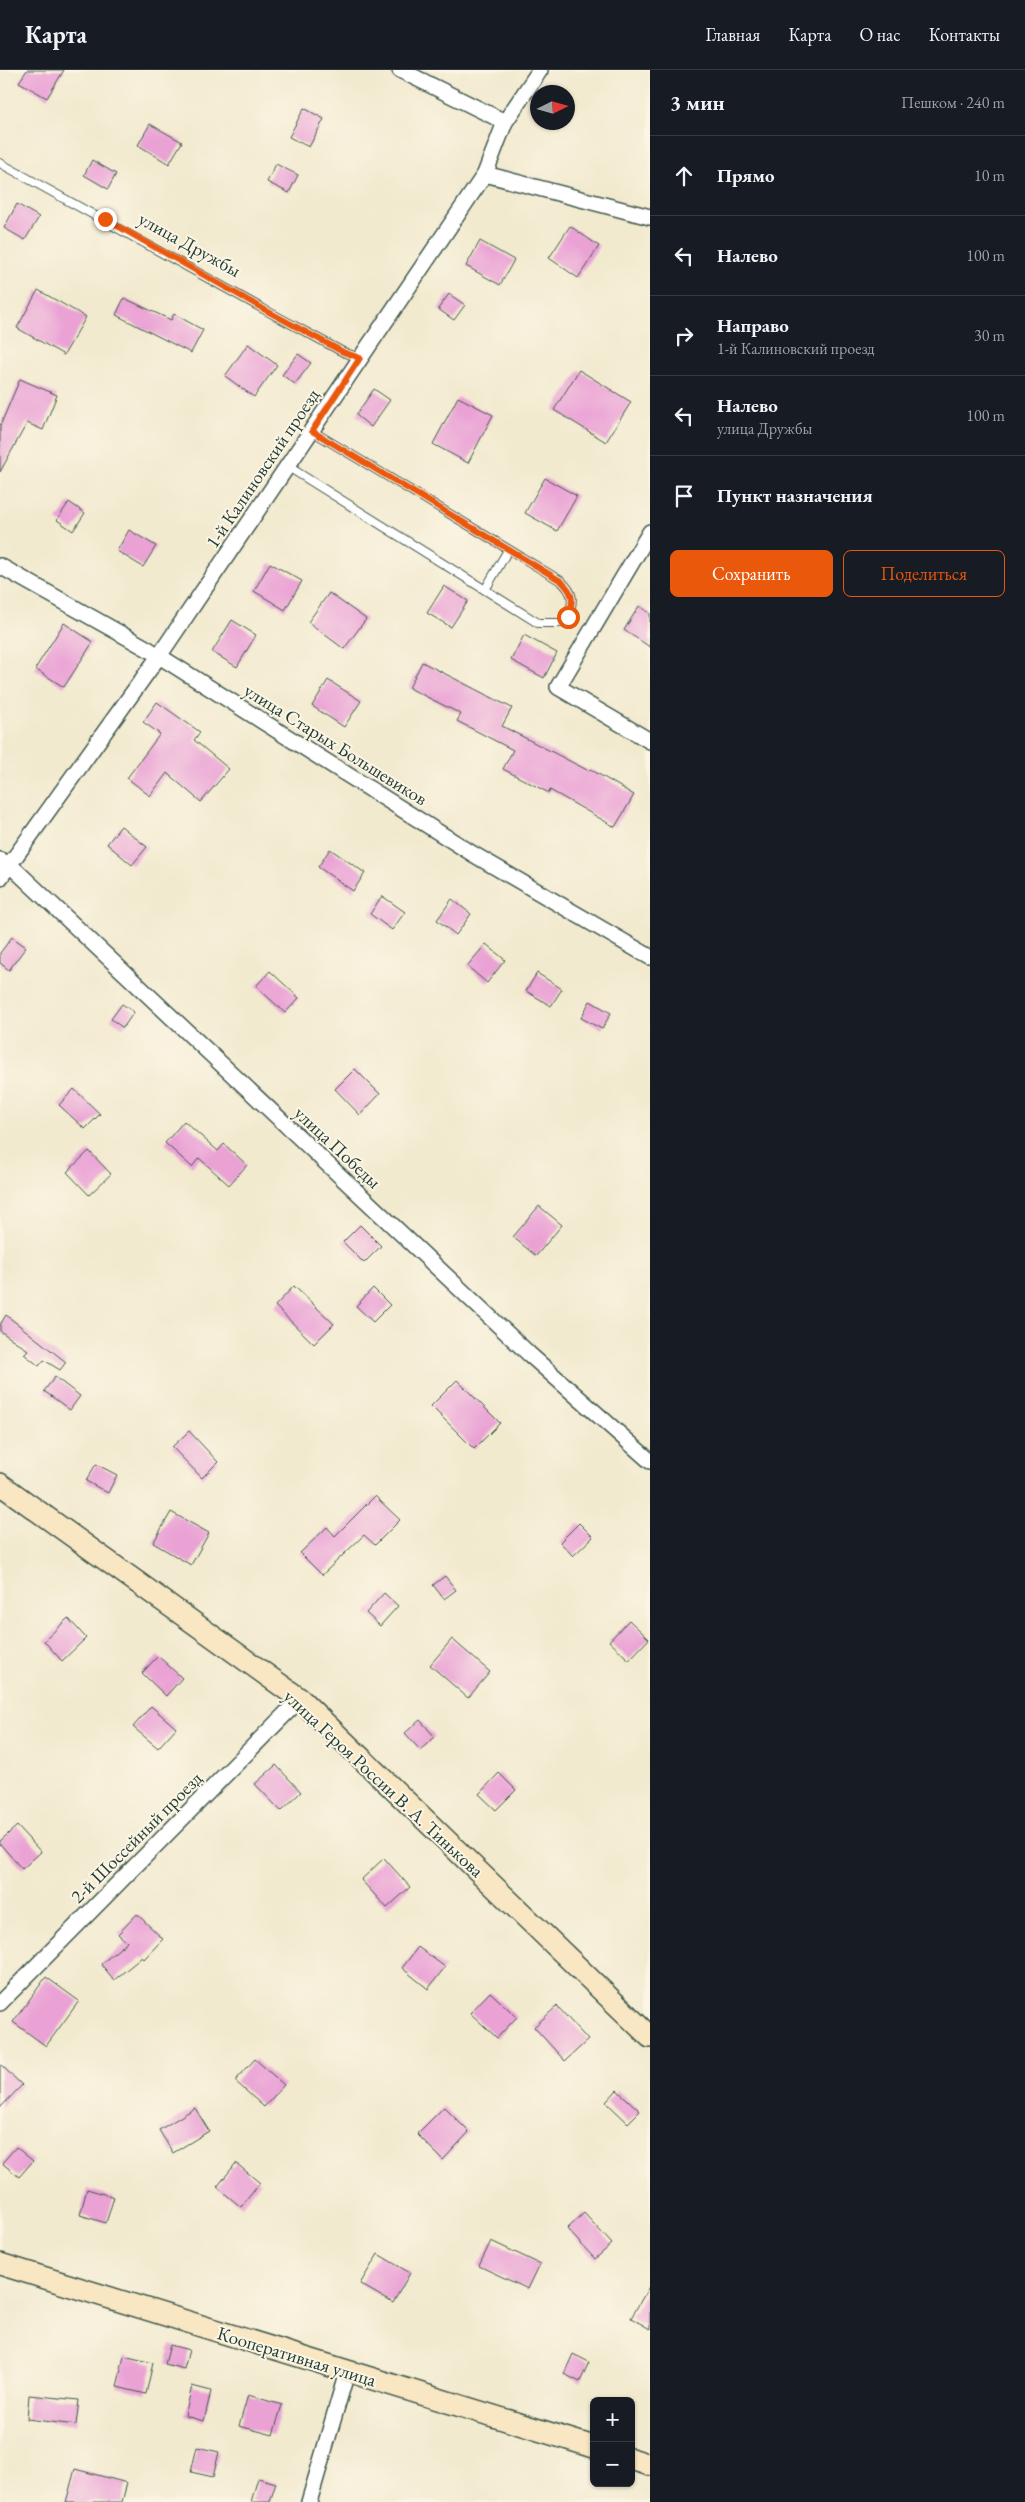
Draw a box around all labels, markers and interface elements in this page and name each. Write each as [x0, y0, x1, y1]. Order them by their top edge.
text: Карта [25, 19, 87, 50]
text: Главная [706, 23, 760, 46]
text: Карта [788, 23, 831, 46]
text: О нас [859, 23, 901, 46]
text: Контакты [929, 23, 1000, 46]
north arrow [530, 85, 575, 130]
text: 3 мин [670, 89, 725, 116]
text: Пешком · 240 m [901, 92, 1005, 113]
icon: ahead [670, 162, 698, 190]
text: Прямо [717, 163, 775, 188]
text: 10 m [974, 165, 1005, 186]
street label: улица Дружбы [134, 206, 246, 283]
route end [94, 208, 117, 231]
icon: left [670, 242, 698, 270]
text: Налево [717, 243, 778, 268]
text: 100 m [966, 245, 1005, 266]
text: Направо [717, 313, 789, 338]
icon: right [670, 322, 698, 350]
text: 30 m [974, 325, 1005, 346]
text: 1-й Калиновский проезд [717, 338, 875, 359]
street label: 1-й Калиновский проезд [200, 383, 325, 553]
text: Налево [717, 393, 778, 418]
icon: left [670, 402, 698, 430]
text: 100 m [966, 405, 1005, 426]
text: улица Дружбы [717, 418, 812, 439]
icon: arrive [670, 482, 698, 510]
text: Пункт назначения [717, 483, 873, 508]
button: Сохранить [670, 550, 833, 597]
button: Поделиться [843, 550, 1005, 597]
route start [557, 606, 580, 629]
street label: улица Старых Большевиков [239, 678, 432, 811]
street label: улица Победы [289, 1101, 387, 1194]
street label: улица Героя России В. А. Тинькова [278, 1684, 489, 1883]
street label: 2-й Шоссейный проезд [65, 1766, 208, 1909]
street label: Кооперативная улица [214, 2320, 380, 2393]
map controls [590, 2397, 635, 2487]
button: + [590, 2397, 635, 2442]
button: − [590, 2442, 635, 2487]

